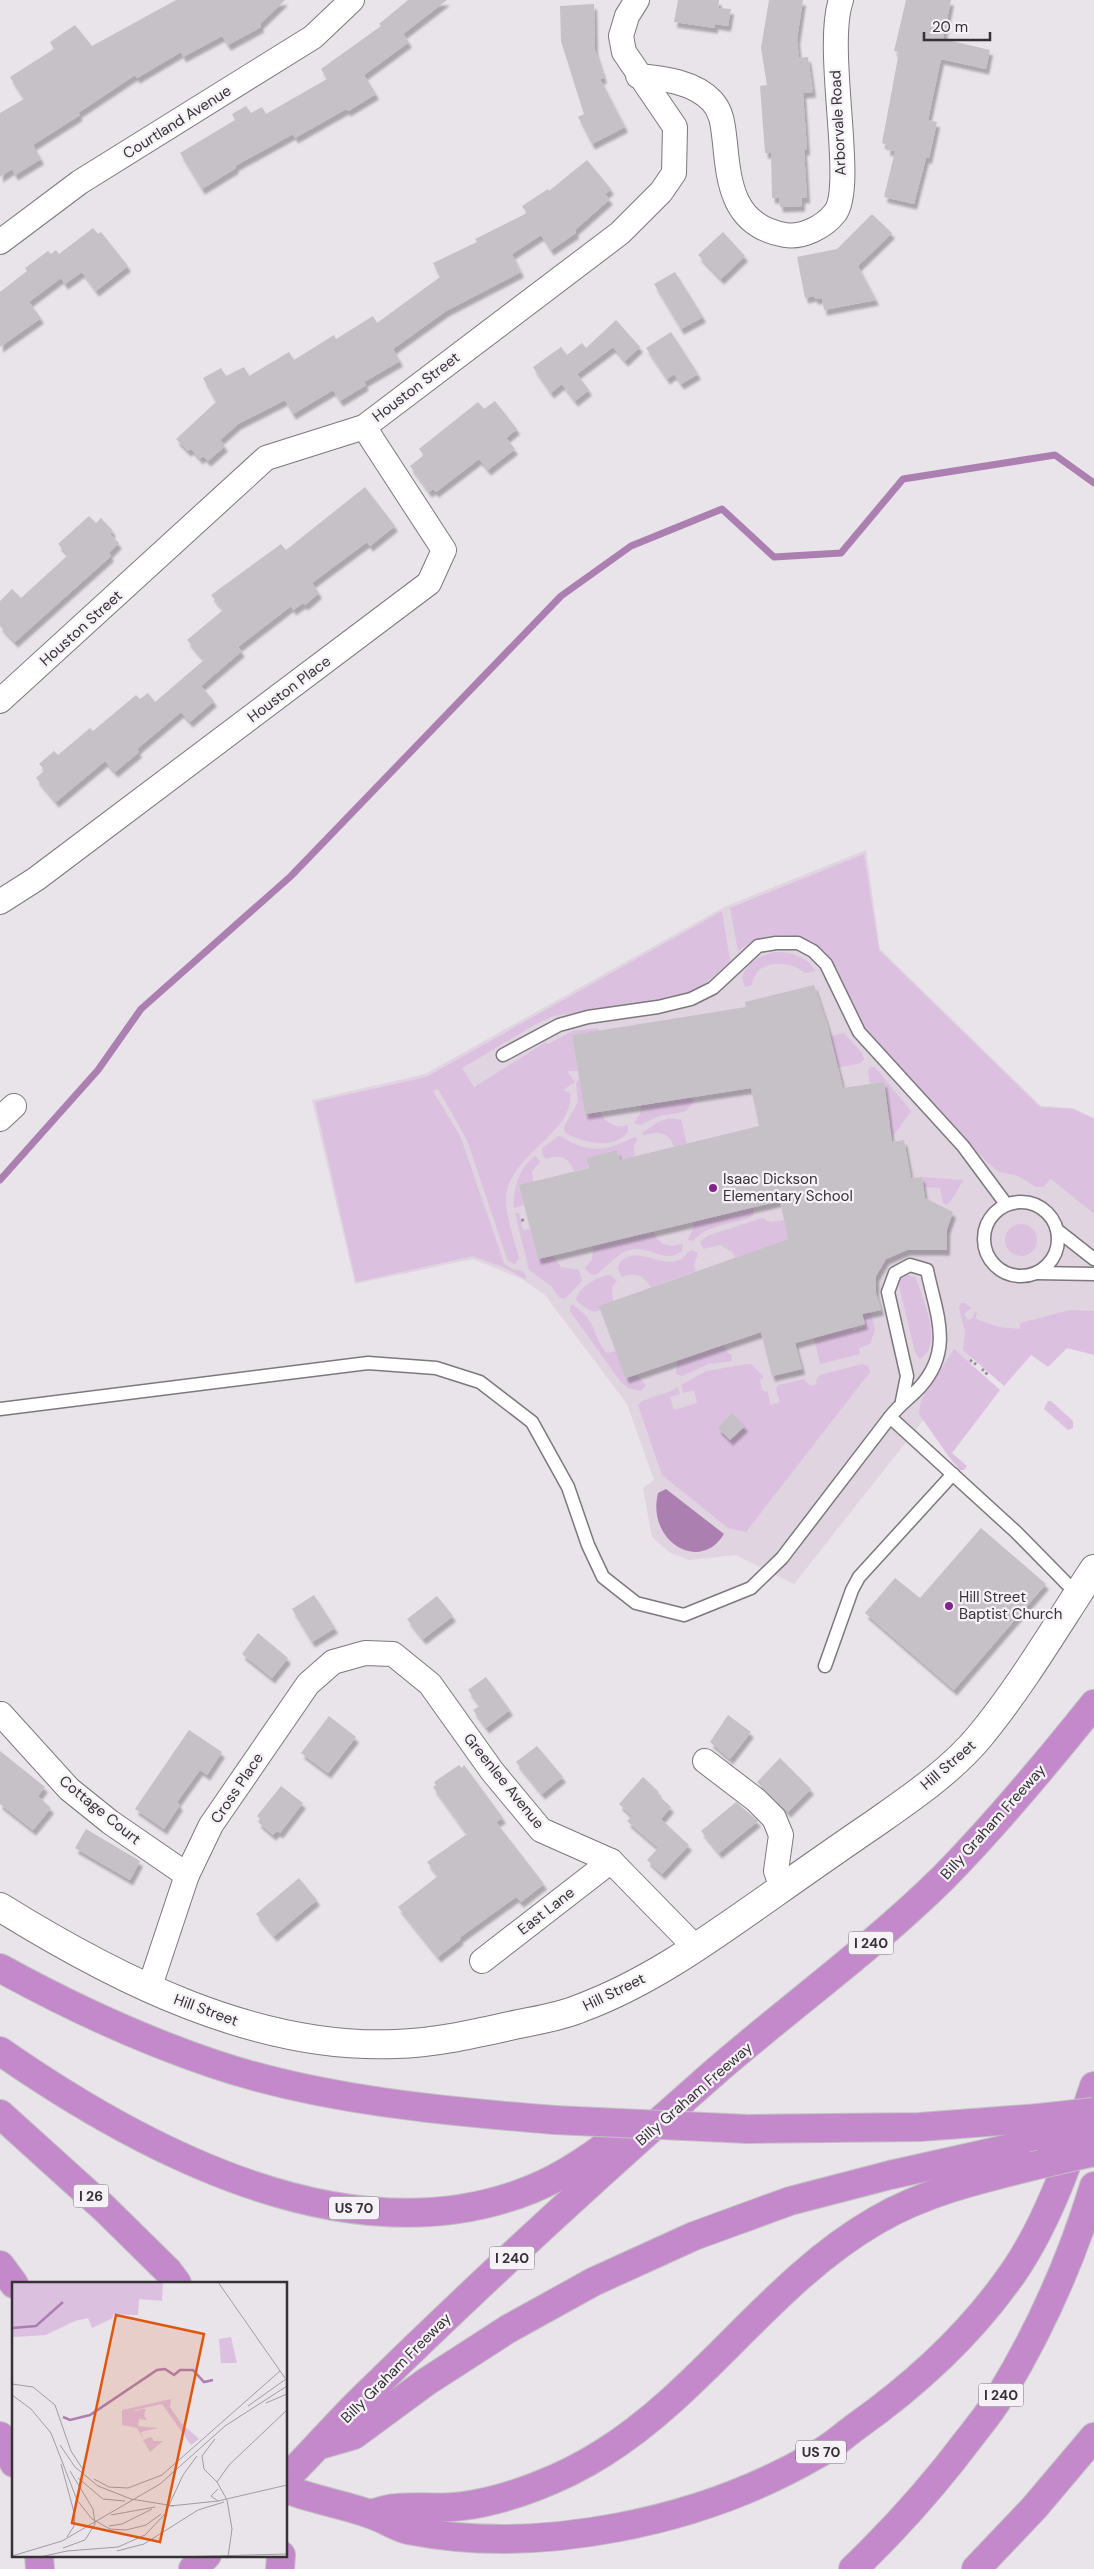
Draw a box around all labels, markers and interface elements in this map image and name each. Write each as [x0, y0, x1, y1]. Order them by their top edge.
scale bar [924, 10, 990, 42]
text: 20 m [932, 17, 968, 37]
street label: Arborvale Road [825, 70, 851, 176]
street label: Courtland Avenue [119, 81, 235, 163]
street label: Houston Street [368, 347, 464, 426]
street label: Houston Street [35, 586, 127, 670]
street label: Houston Place [243, 651, 335, 727]
place label: Isaac Dickson Elementary School [723, 1169, 853, 1206]
marker: Isaac Dickson Elementary School [707, 1182, 719, 1194]
place label: Hill Street Baptist Church [959, 1587, 1062, 1624]
marker: Hill Street Baptist Church [943, 1600, 955, 1612]
street label: Greenlee Avenue [459, 1729, 549, 1833]
street label: Hill Street [916, 1735, 980, 1795]
street label: Cross Place [206, 1749, 268, 1827]
street label: Billy Graham Freeway [936, 1760, 1051, 1884]
street label: Cottage Court [55, 1771, 145, 1849]
street label: East Lane [513, 1883, 579, 1939]
road number: I 240 [848, 1932, 894, 1955]
street label: Hill Street [579, 1968, 649, 2016]
street label: Hill Street [171, 1989, 241, 2031]
street label: Billy Graham Freeway [631, 2037, 757, 2150]
road number: I 26 [74, 2184, 108, 2208]
road number: US 70 [329, 2196, 379, 2220]
road number: I 240 [490, 2246, 534, 2270]
inset map [12, 2282, 288, 2556]
street label: Billy Graham Freeway [336, 2308, 456, 2428]
road number: I 240 [978, 2384, 1024, 2406]
road number: US 70 [796, 2440, 846, 2464]

